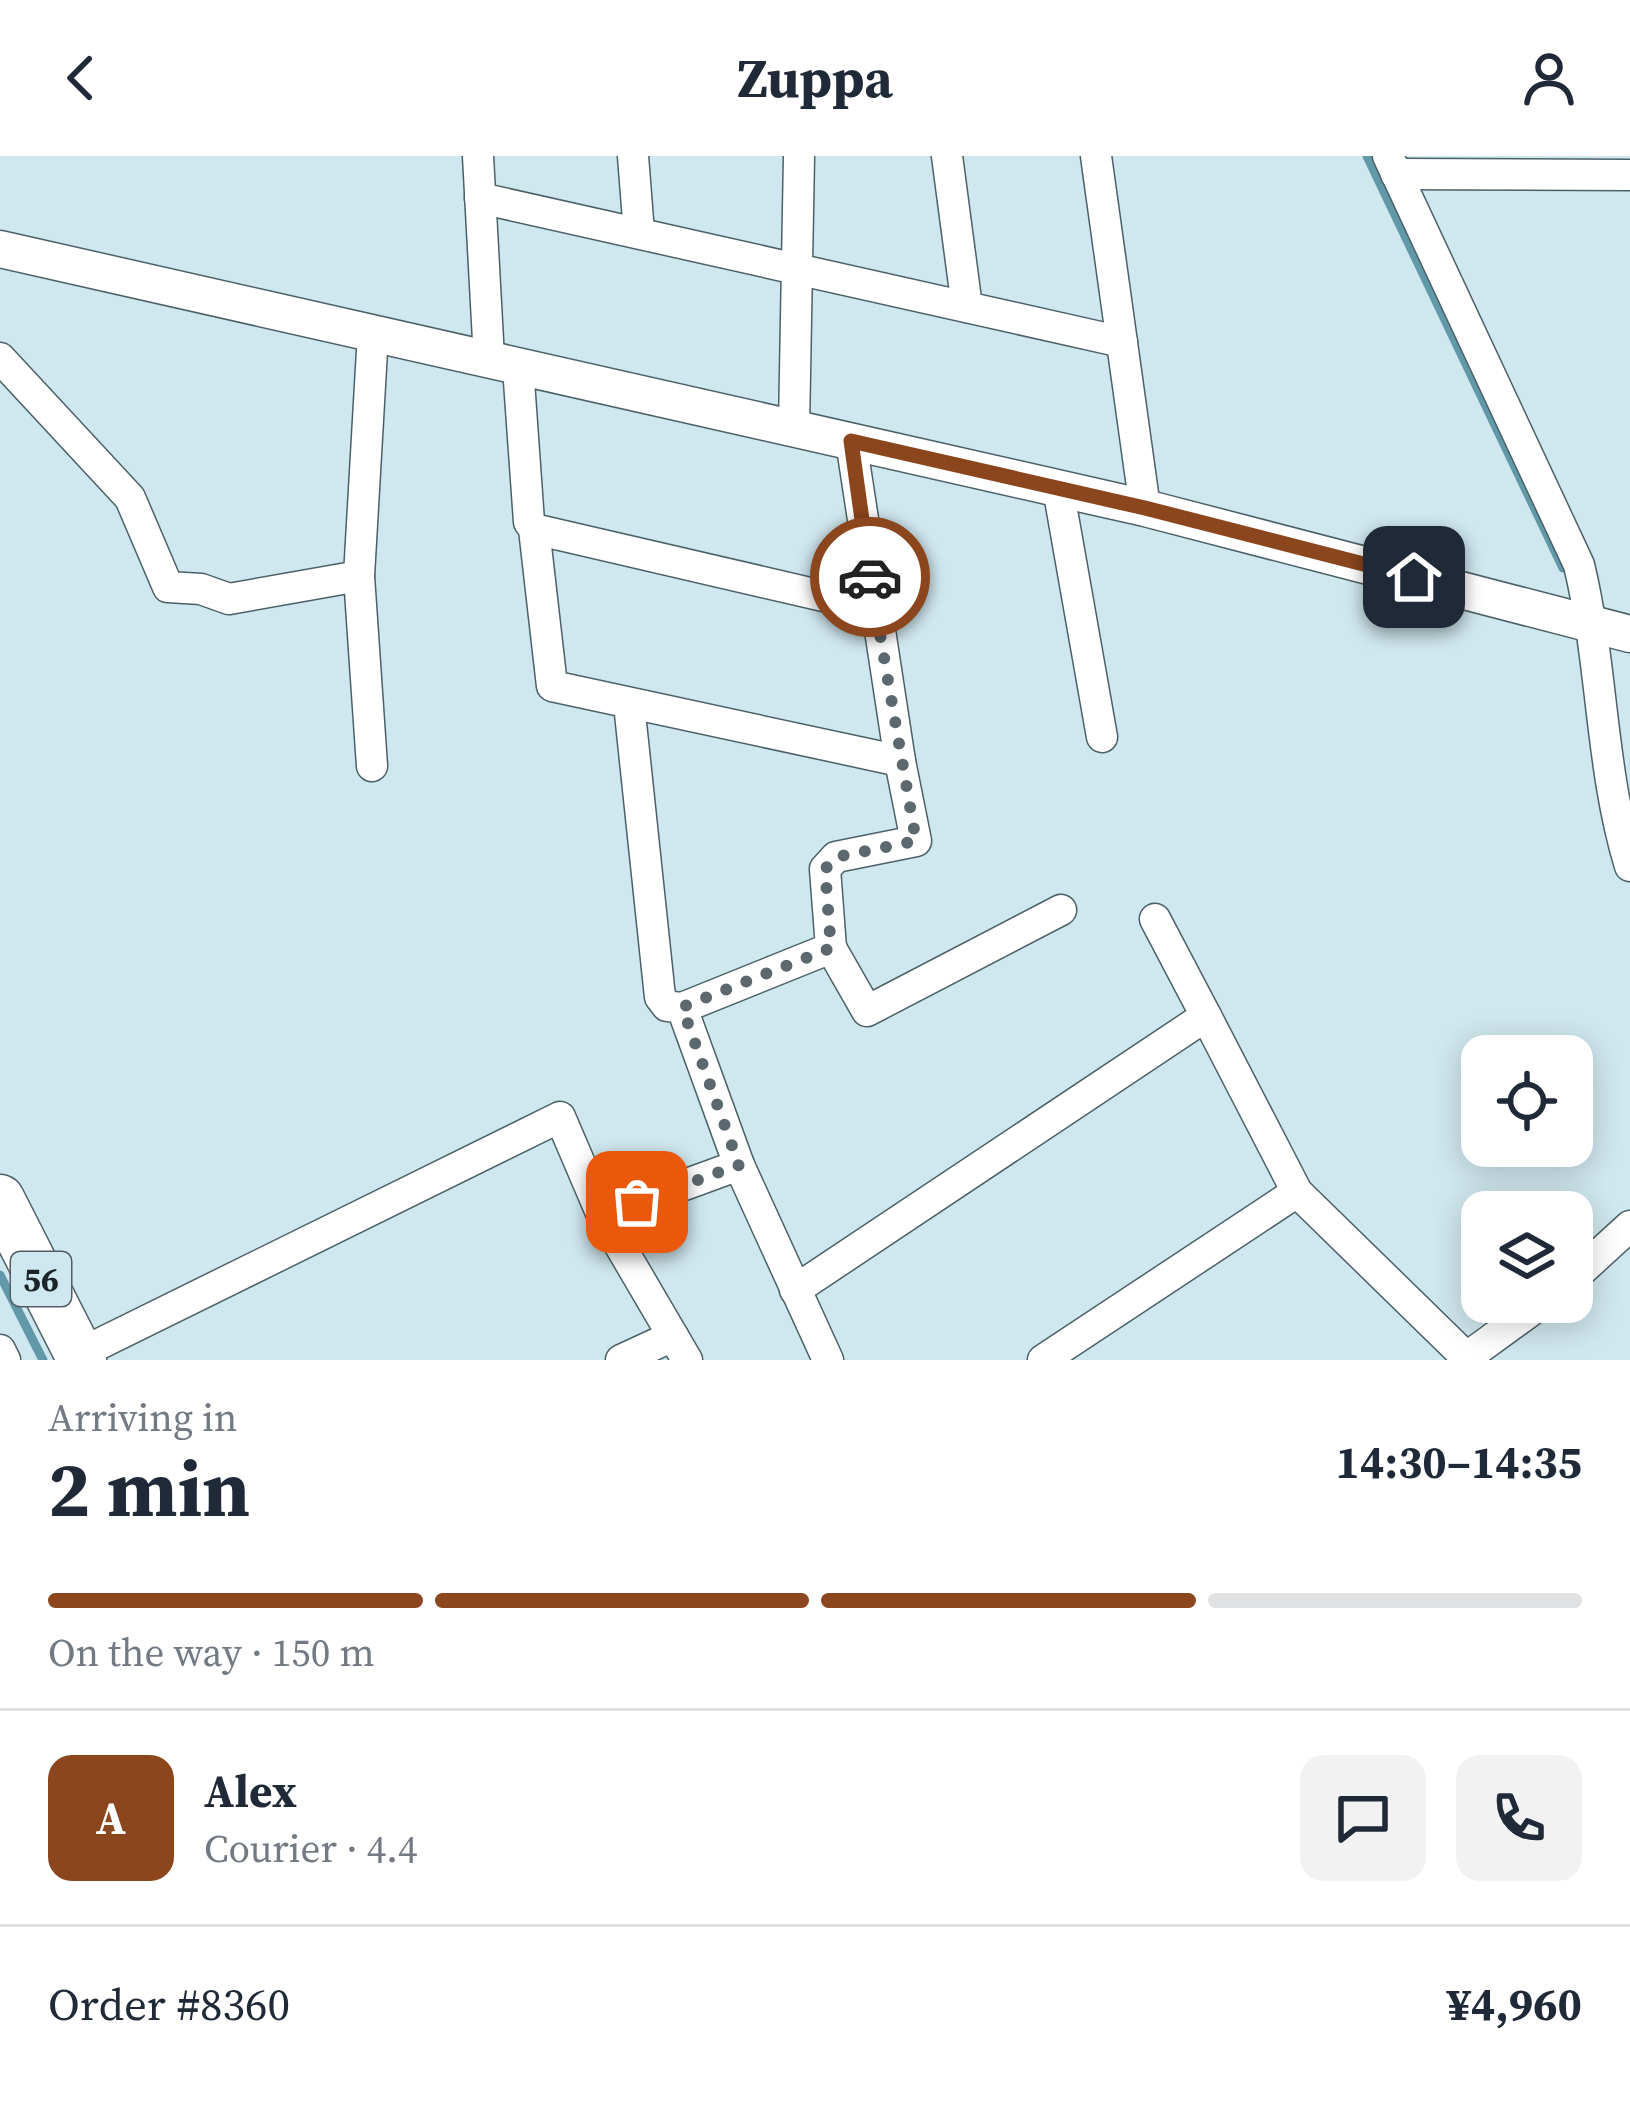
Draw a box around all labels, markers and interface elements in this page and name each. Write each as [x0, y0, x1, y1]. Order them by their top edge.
text: Zuppa [737, 41, 893, 115]
icon: back [48, 45, 114, 111]
icon: person [1516, 45, 1582, 111]
courier [810, 517, 930, 637]
pin [1363, 526, 1465, 628]
icon: car [837, 544, 903, 610]
icon: home [1381, 544, 1447, 610]
map controls [1461, 1035, 1593, 1323]
button: locate [1461, 1035, 1593, 1167]
pin [586, 1151, 688, 1253]
icon: bag [604, 1169, 670, 1235]
button: layers [1461, 1191, 1593, 1323]
road number: 56 [11, 1252, 71, 1306]
text: Arriving in [48, 1391, 237, 1444]
text: 14:30–14:35 [1336, 1431, 1582, 1493]
text: 2 min [48, 1435, 250, 1542]
text: On the way · 150 m [48, 1626, 375, 1679]
button: chat [1300, 1755, 1426, 1881]
button: phone [1456, 1755, 1582, 1881]
text: Alex [204, 1760, 297, 1822]
text: A [96, 1787, 126, 1849]
text: Courier · 4.4 [204, 1822, 417, 1875]
text: Order #8360 [48, 1973, 290, 2035]
text: ¥4,960 [1447, 1973, 1582, 2035]

